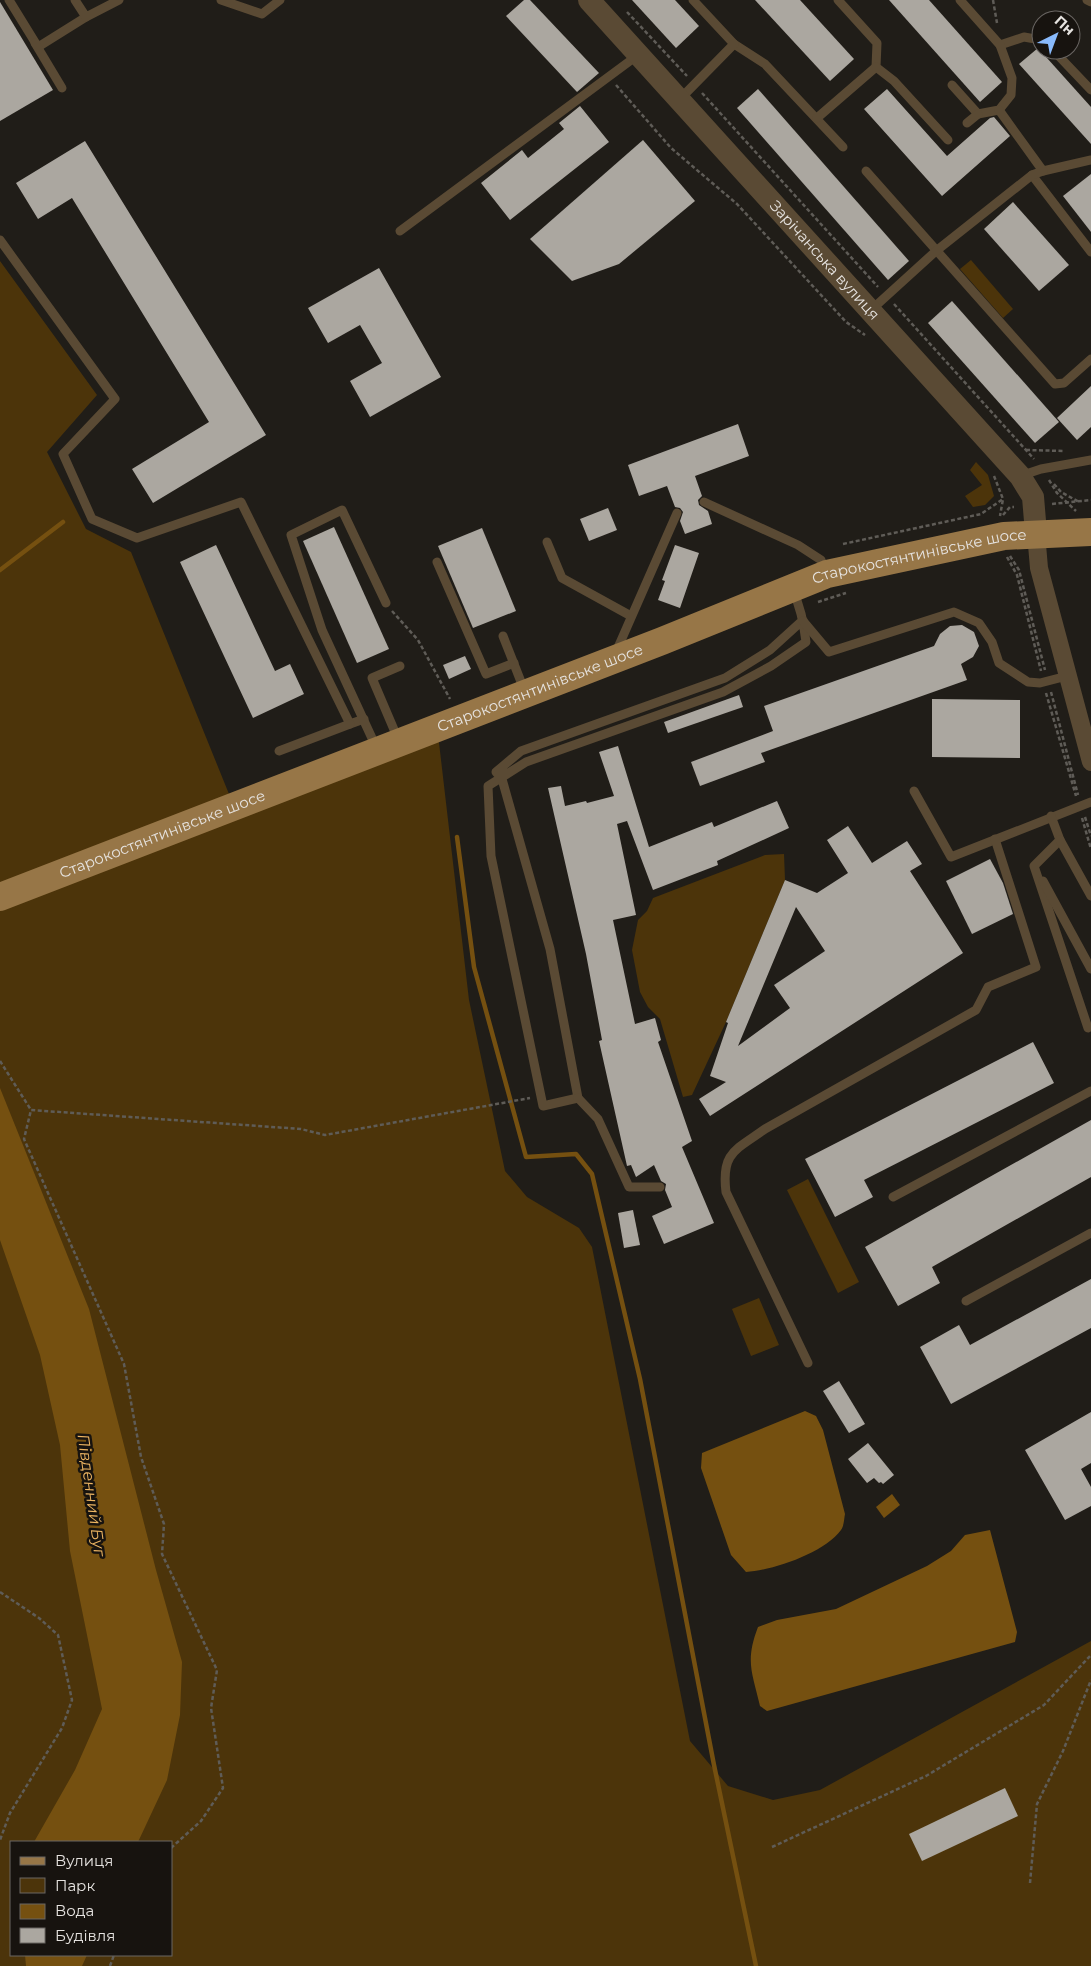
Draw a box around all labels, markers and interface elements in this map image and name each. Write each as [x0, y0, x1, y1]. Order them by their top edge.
north arrow [1031, 10, 1081, 60]
text: Пн [1051, 12, 1079, 39]
street label: Зарічанська вулиця [766, 196, 884, 324]
street label: Старокостянтинівське шосе [809, 525, 1027, 588]
street label: Старокостянтинівське шосе [434, 639, 645, 736]
street label: Старокостянтинівське шосе [56, 785, 268, 882]
water label: Південний Буг [74, 1433, 110, 1559]
legend [10, 1841, 172, 1956]
text: Вулиця [55, 1851, 113, 1870]
text: Парк [55, 1876, 95, 1895]
text: Вода [55, 1901, 94, 1920]
text: Будівля [55, 1926, 115, 1945]

